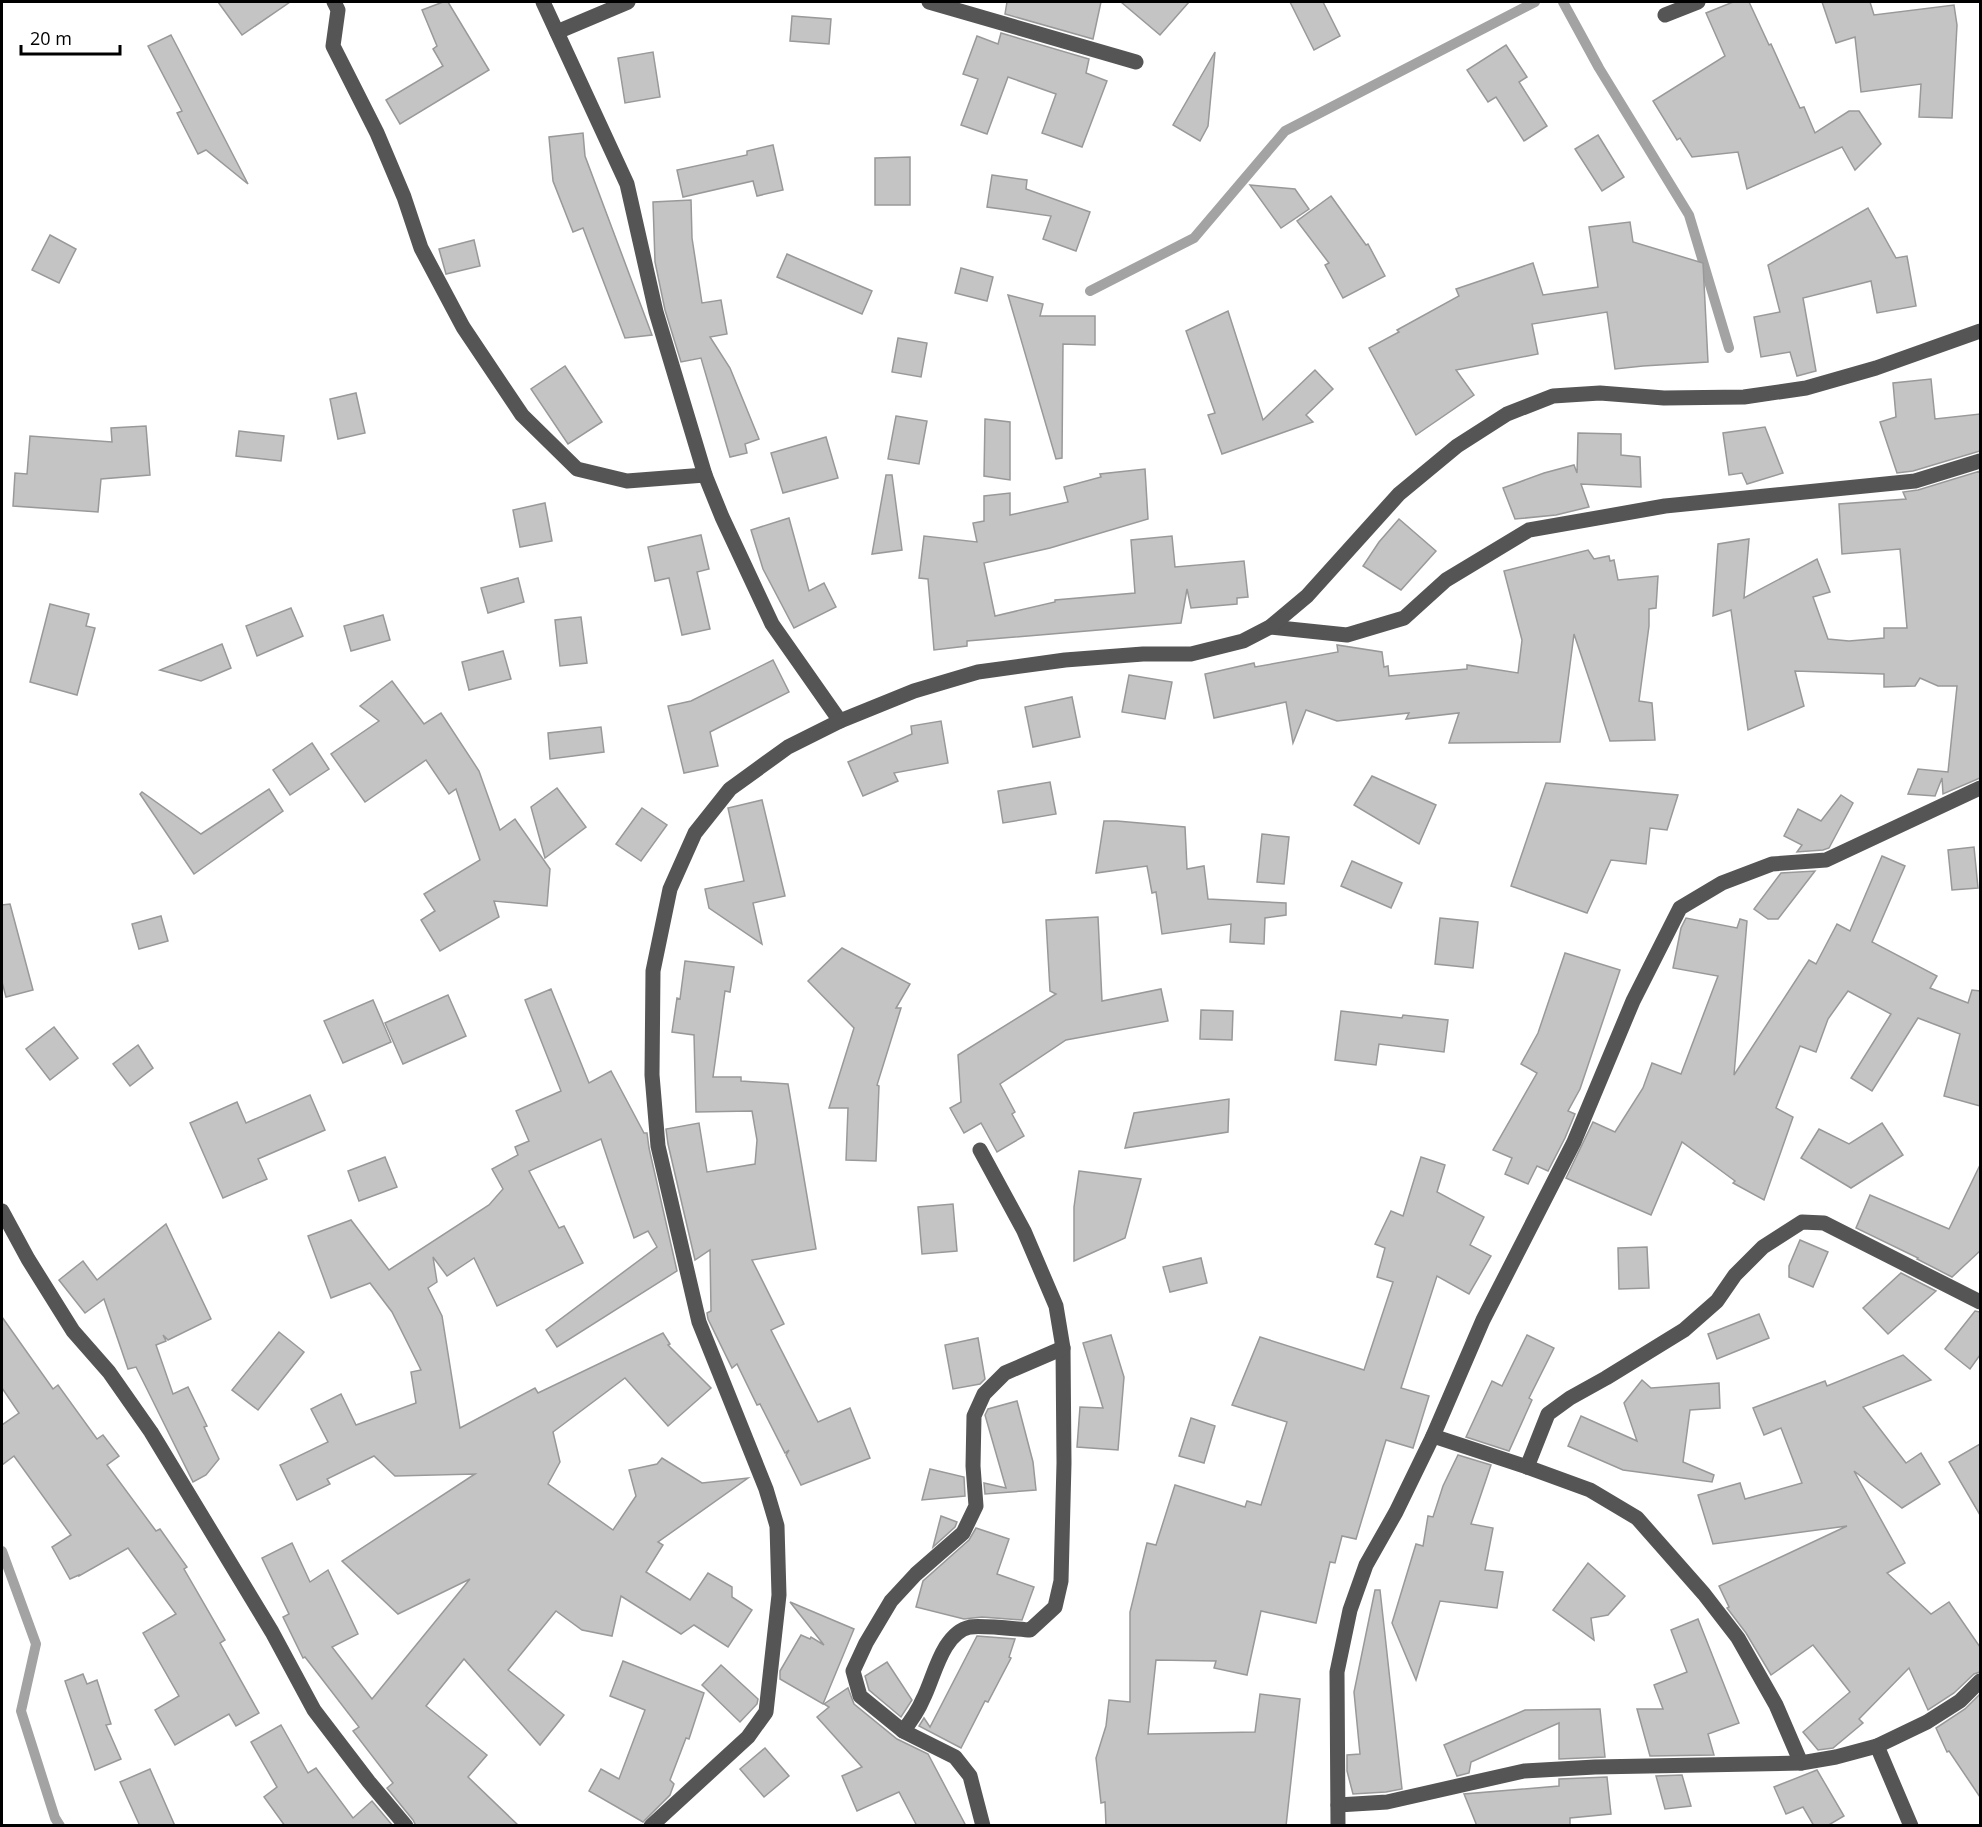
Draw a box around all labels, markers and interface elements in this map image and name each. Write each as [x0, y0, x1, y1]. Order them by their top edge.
scale bar [21, 18, 120, 56]
text: 20 m [30, 26, 72, 50]

